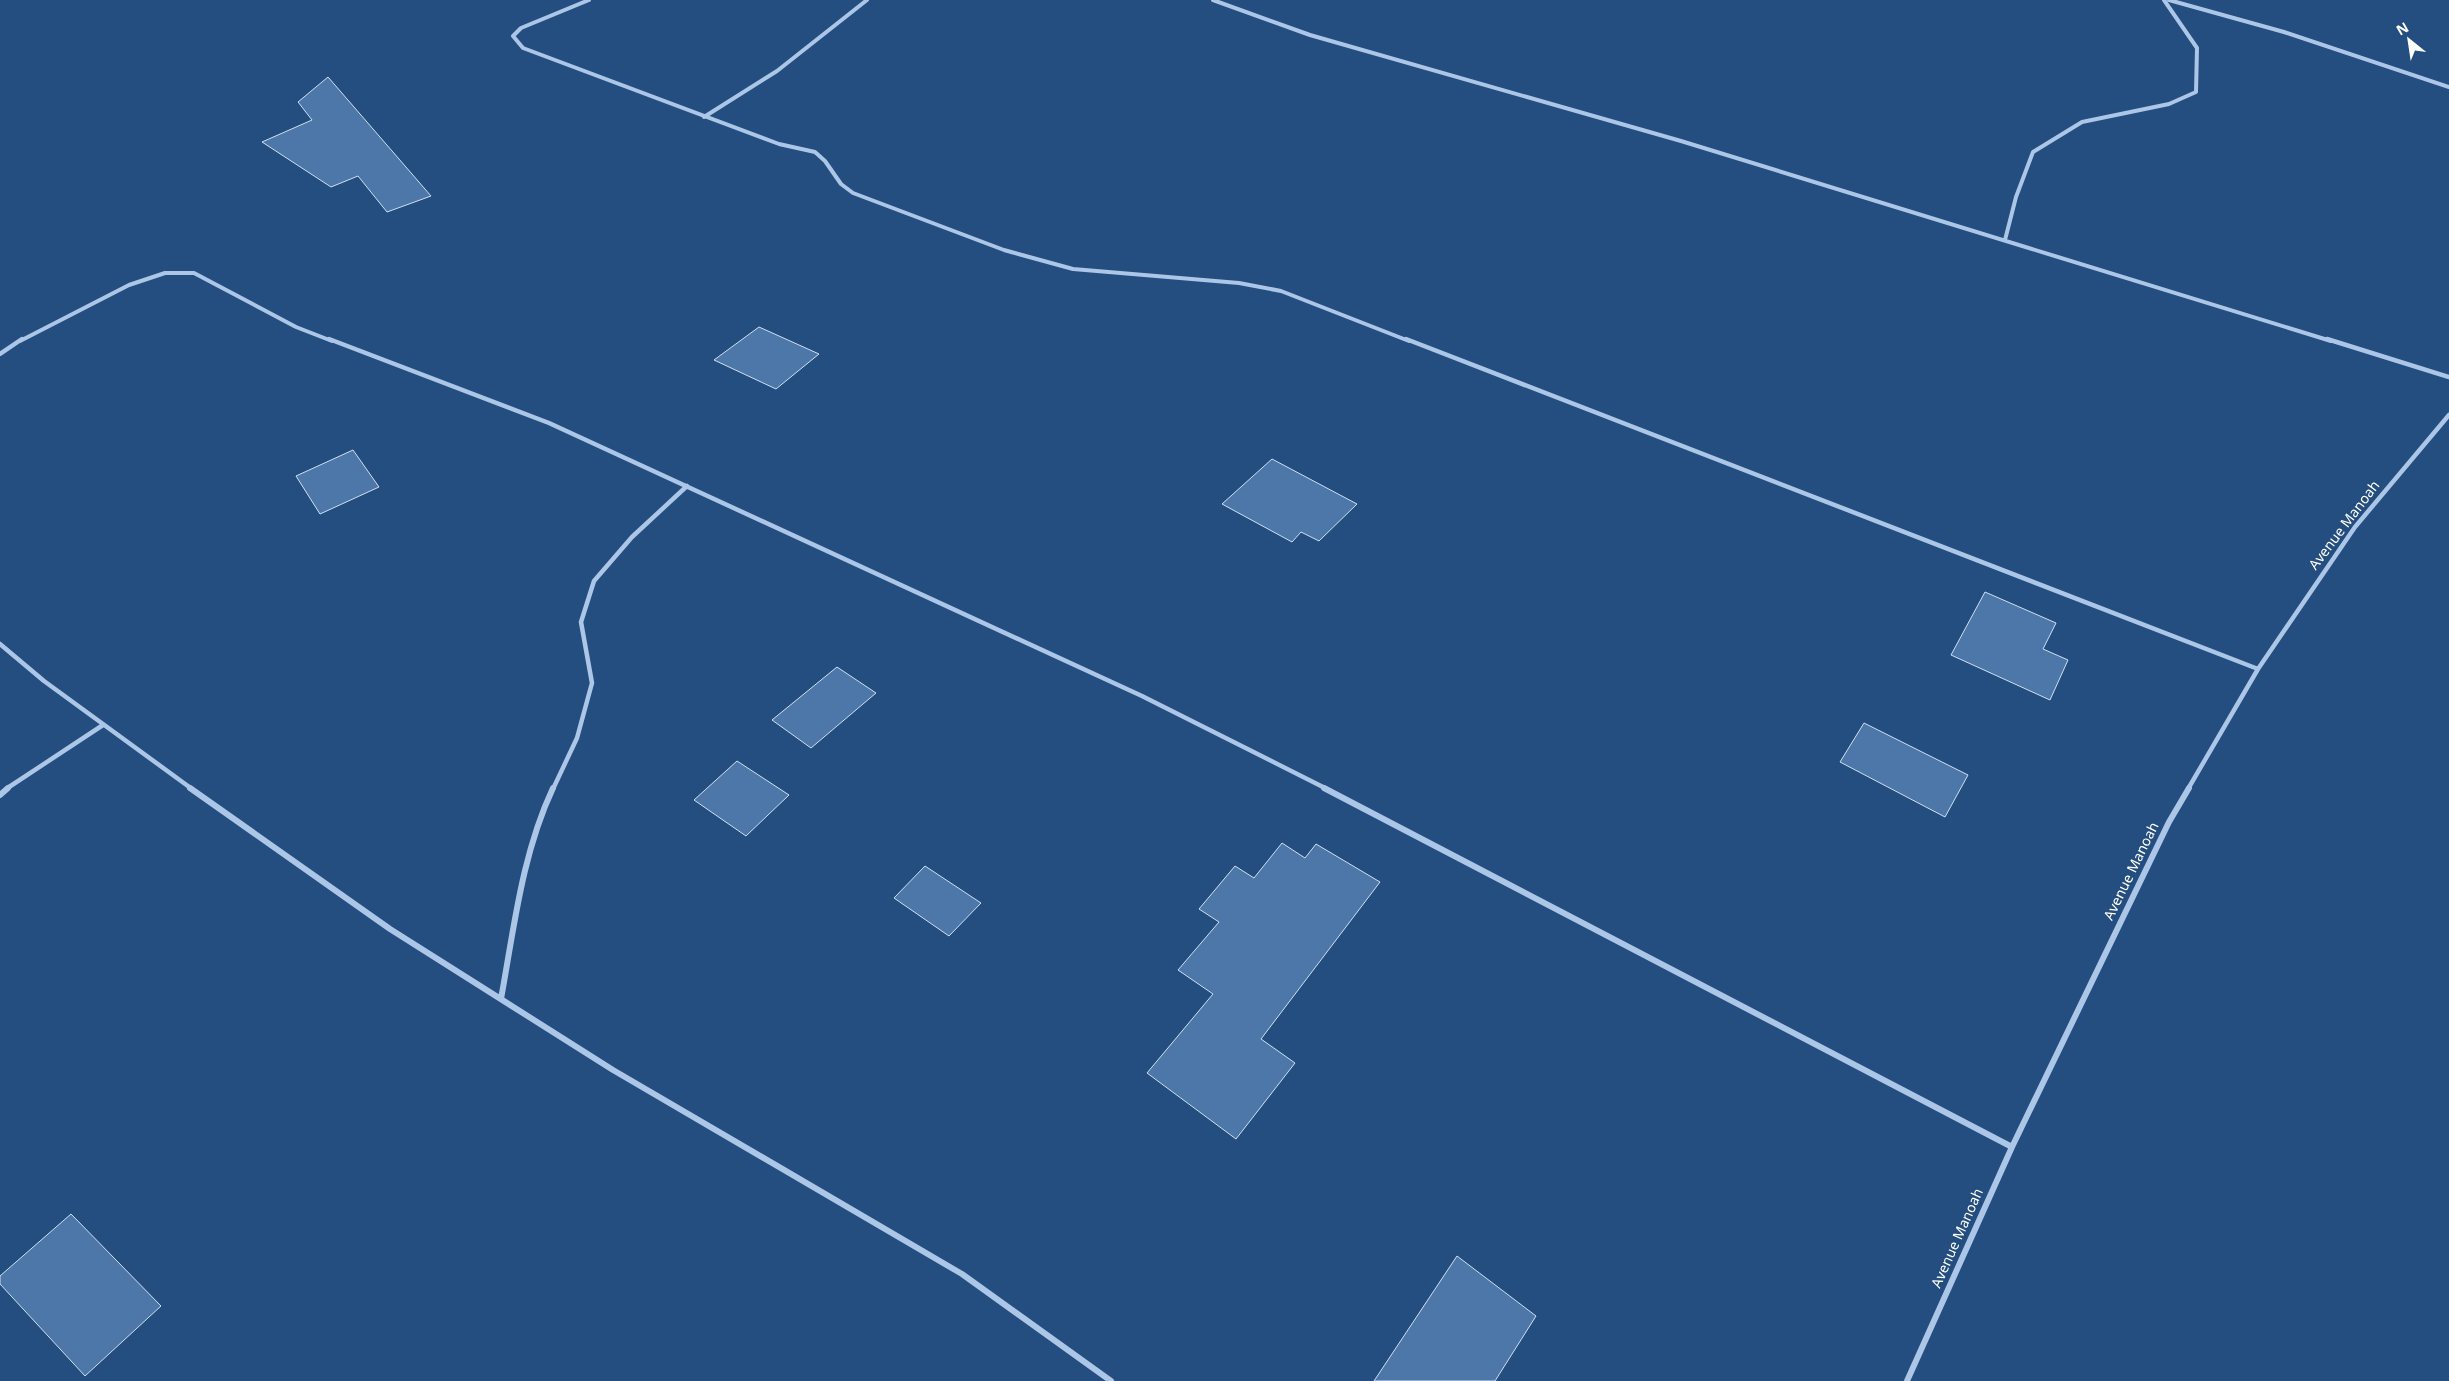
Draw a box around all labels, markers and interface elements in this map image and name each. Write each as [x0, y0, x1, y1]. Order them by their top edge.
north arrow [2384, 15, 2434, 65]
text: N [2393, 17, 2412, 39]
street label: Avenue Manoah [2304, 476, 2383, 573]
street label: Avenue Manoah [2099, 819, 2163, 923]
street label: Avenue Manoah [1926, 1185, 1987, 1291]

